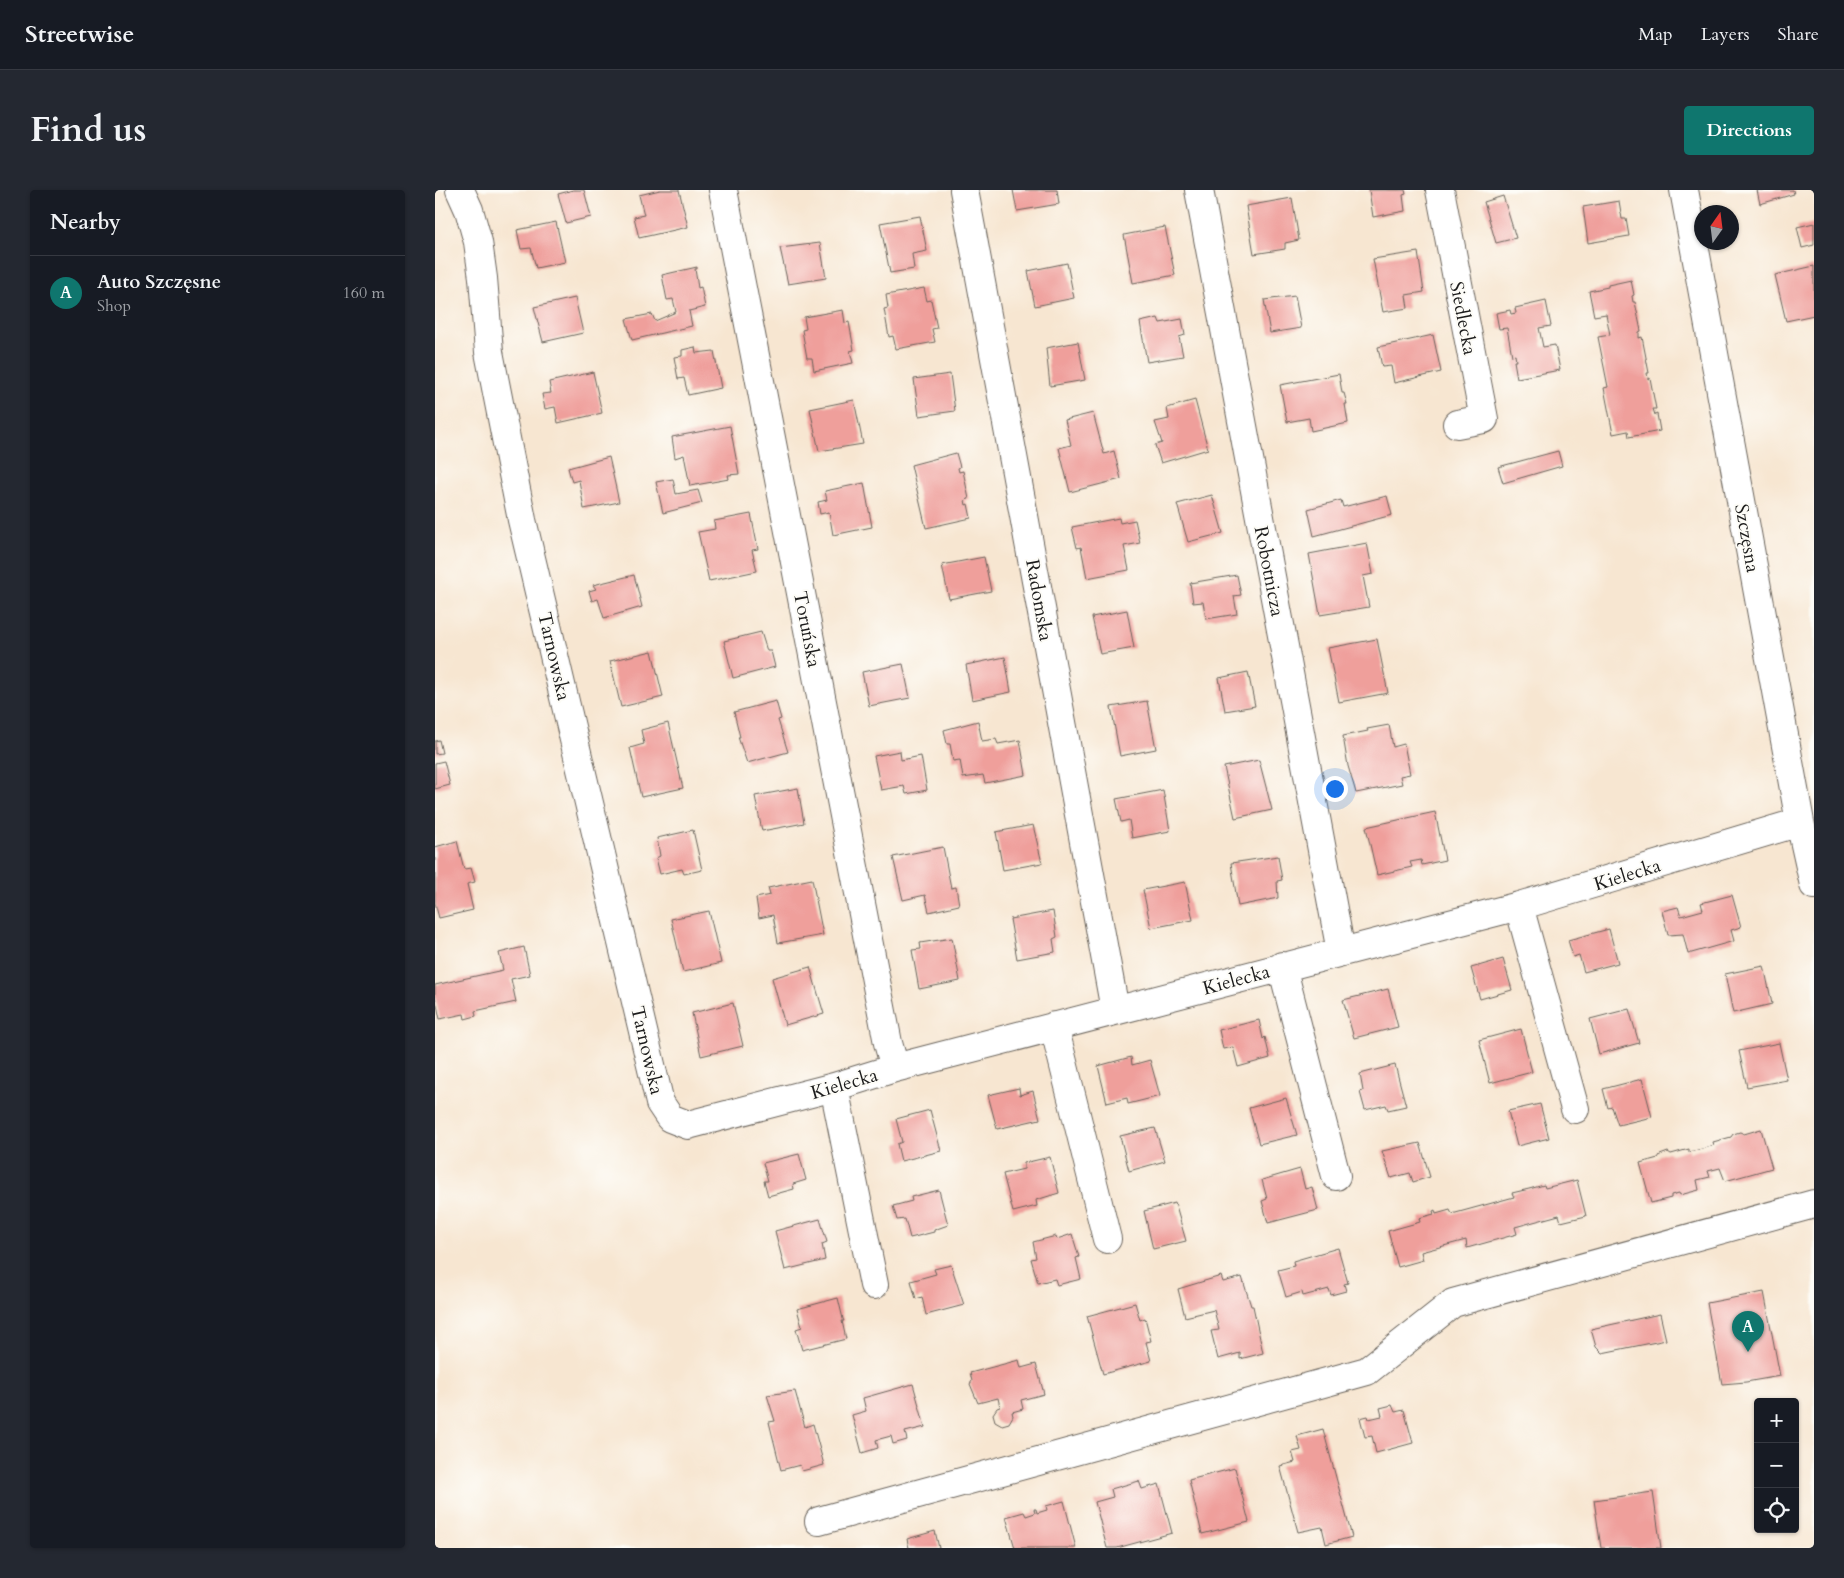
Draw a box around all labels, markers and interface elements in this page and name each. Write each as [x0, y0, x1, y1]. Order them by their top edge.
text: Streetwise [25, 18, 134, 51]
text: Map [1638, 22, 1673, 47]
text: Layers [1701, 22, 1750, 47]
text: Share [1778, 22, 1819, 47]
text: Find us [30, 106, 146, 154]
button: Directions [1684, 106, 1814, 155]
north arrow [1694, 205, 1739, 250]
text: Nearby [50, 208, 121, 237]
text: Auto Szczęsne [97, 269, 221, 295]
street label: Siedlecka [1443, 279, 1483, 357]
text: A [60, 282, 72, 304]
text: 160 m [343, 282, 385, 304]
text: Shop [97, 295, 131, 317]
street label: Szczęsna [1728, 502, 1766, 574]
street label: Robotnicza [1248, 524, 1291, 619]
street label: Radomska [1019, 557, 1059, 643]
street label: Toruńska [787, 589, 827, 670]
street label: Tarnowska [531, 609, 577, 703]
your location [1322, 776, 1348, 802]
street label: Kielecka [1591, 852, 1664, 897]
street label: Kielecka [1200, 959, 1273, 1001]
street label: Tarnowska [624, 1003, 670, 1097]
street label: Kielecka [808, 1062, 881, 1106]
pin: A [1732, 1311, 1764, 1352]
map controls [1754, 1398, 1799, 1533]
button: + [1754, 1398, 1799, 1443]
button: − [1754, 1443, 1799, 1488]
button: locate [1754, 1488, 1799, 1533]

